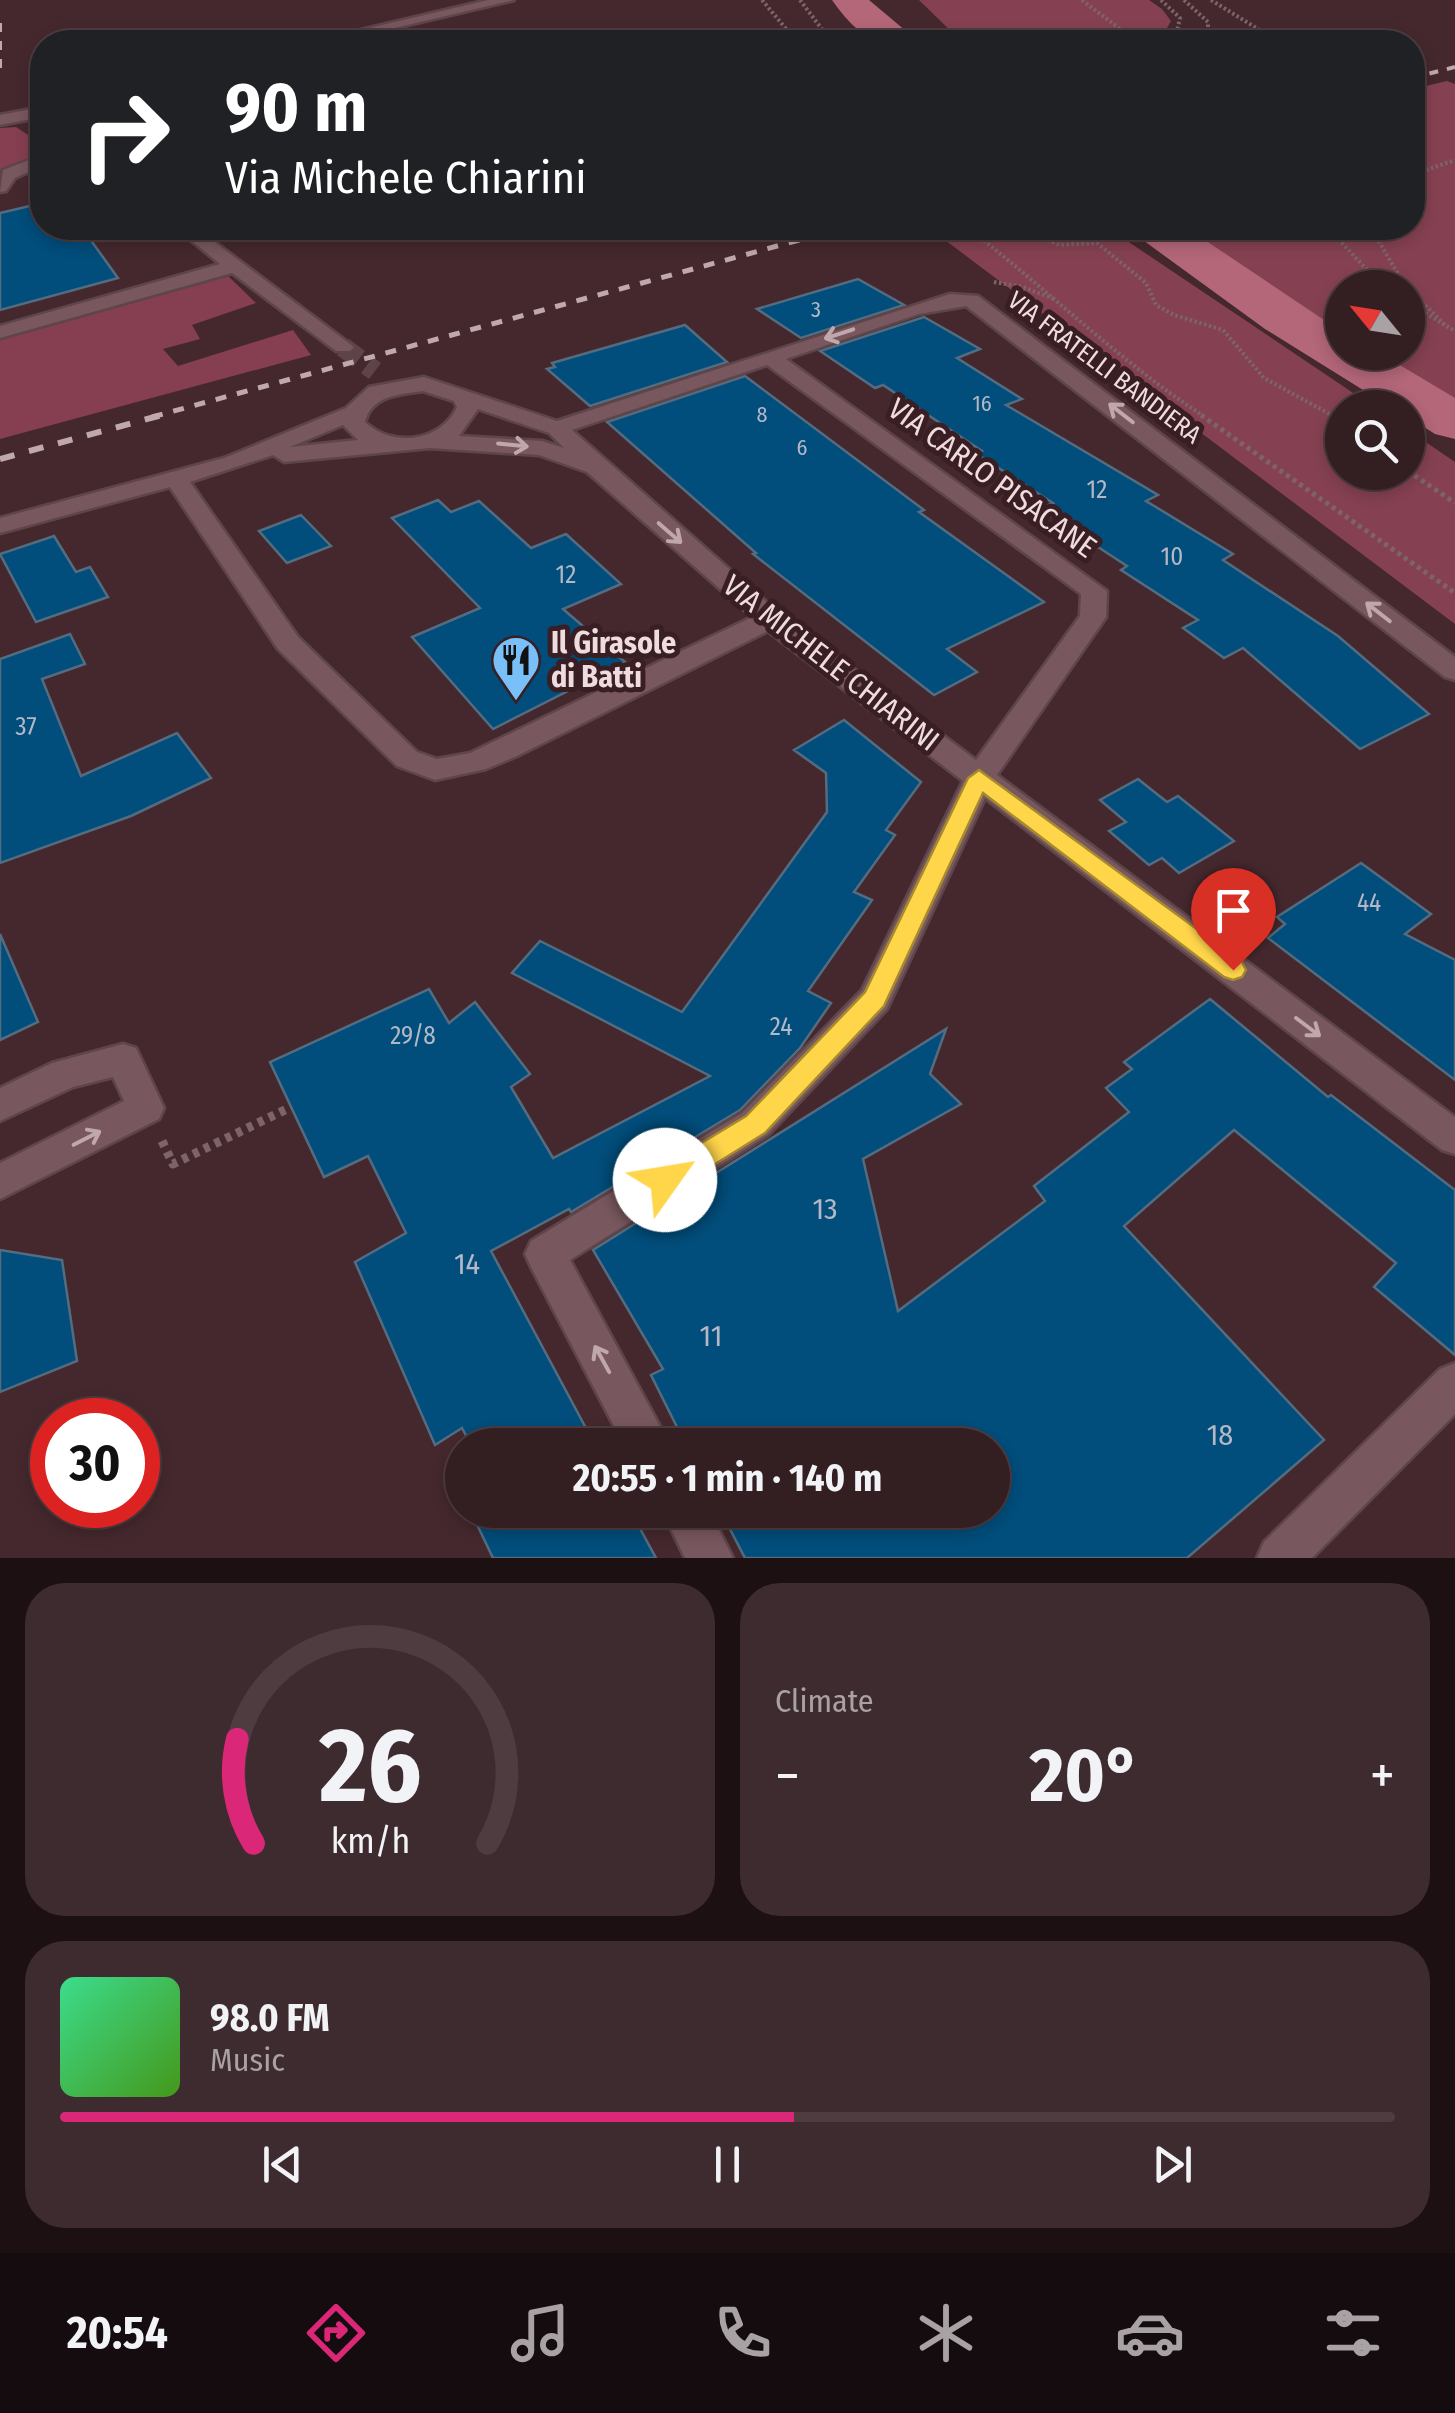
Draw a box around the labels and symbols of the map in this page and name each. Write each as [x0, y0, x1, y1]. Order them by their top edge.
north arrow [1325, 270, 1425, 370]
street label: VIA FRATELLI BANDIERA [1002, 285, 1207, 450]
house number: 3 [811, 296, 821, 323]
one-way arrow [823, 326, 855, 344]
street label: VIA CARLO PISACANE [881, 390, 1103, 566]
house number: 16 [972, 390, 992, 417]
house number: 8 [756, 401, 768, 428]
one-way arrow [1108, 403, 1135, 424]
house number: 6 [797, 434, 808, 461]
one-way arrow [496, 436, 528, 455]
house number: 12 [1087, 475, 1107, 505]
one-way arrow [657, 521, 682, 544]
house number: 10 [1161, 542, 1183, 572]
house number: 12 [556, 560, 576, 590]
street label: VIA MICHELE CHIARINI [716, 567, 946, 759]
one-way arrow [1365, 601, 1392, 622]
place label: Il Girasole di Batti [551, 625, 676, 695]
restaurant icon: Il Girasole di Batti [490, 634, 542, 702]
house number: 37 [15, 712, 37, 742]
pin [1191, 868, 1276, 971]
house number: 44 [1357, 888, 1381, 918]
house number: 24 [770, 1012, 792, 1042]
one-way arrow [1294, 1016, 1321, 1037]
house number: 29/8 [390, 1021, 436, 1051]
one-way arrow [72, 1128, 101, 1147]
position arrow [613, 1128, 717, 1232]
house number: 13 [812, 1191, 838, 1227]
house number: 14 [454, 1246, 480, 1282]
house number: 11 [700, 1318, 722, 1354]
one-way arrow [591, 1345, 611, 1375]
speed limit sign: 30 [30, 1398, 160, 1528]
house number: 18 [1207, 1417, 1233, 1453]

